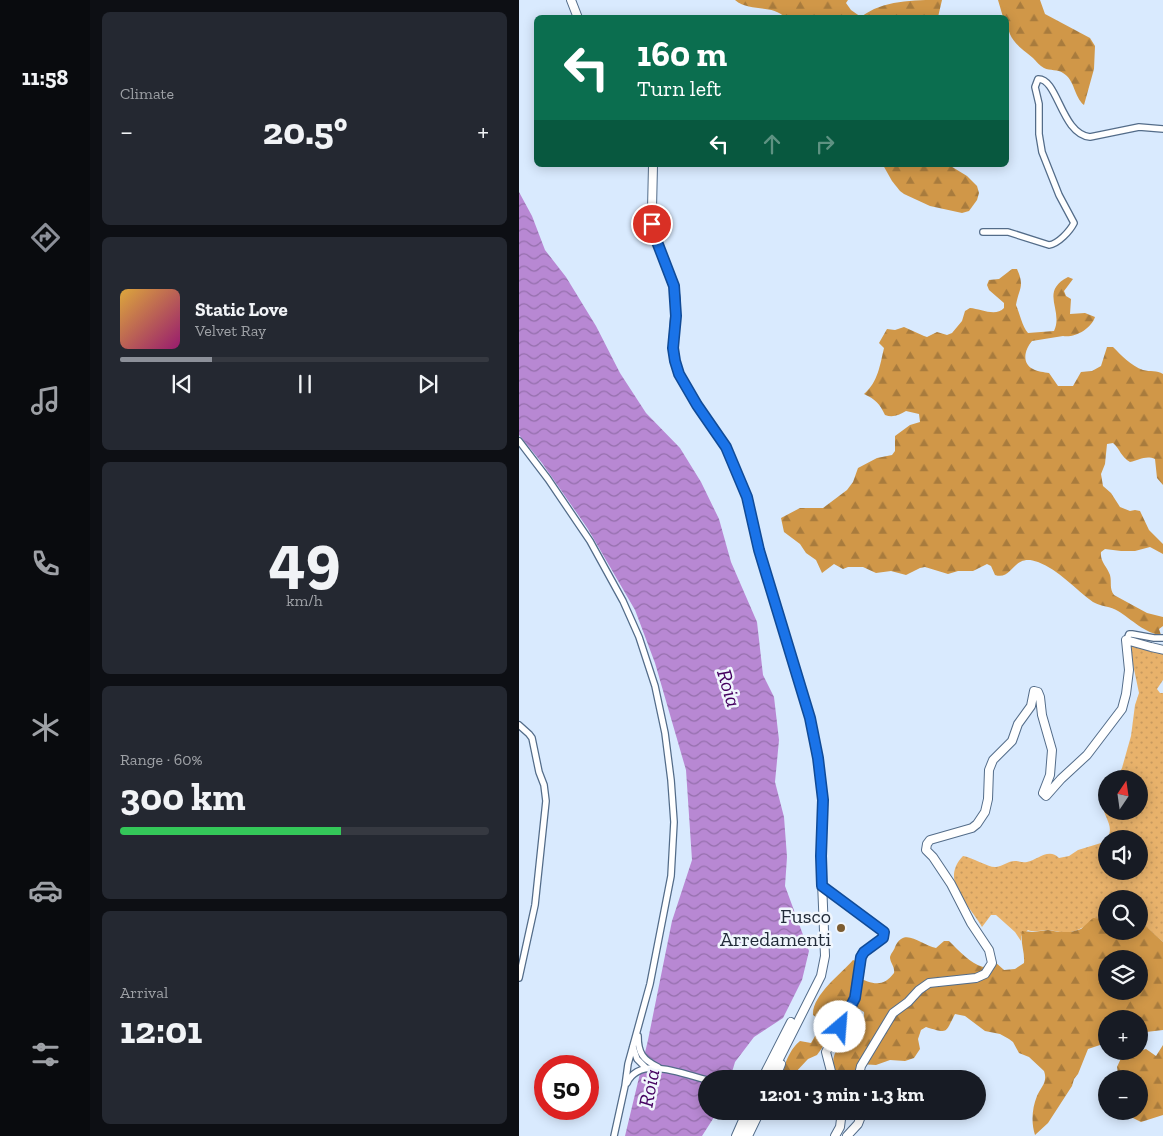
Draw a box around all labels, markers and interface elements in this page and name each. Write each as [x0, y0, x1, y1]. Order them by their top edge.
text: 160 m [637, 33, 727, 75]
icon: left [554, 35, 619, 100]
text: 11:58 [22, 64, 68, 91]
text: Turn left [637, 75, 721, 102]
text: Climate [120, 84, 174, 103]
text: 20.5° [263, 108, 347, 154]
text: − [120, 115, 133, 148]
text: + [477, 115, 489, 148]
icon: left [705, 130, 733, 158]
icon: ahead [758, 130, 786, 158]
icon: right [811, 130, 839, 158]
pin [631, 203, 673, 245]
icon: arrive [638, 210, 666, 238]
icon: directions [28, 220, 63, 255]
text: Static Love [195, 298, 288, 321]
text: Velvet Ray [195, 321, 266, 340]
icon: previous [168, 370, 196, 398]
icon: pause [291, 370, 319, 398]
icon: next [414, 370, 442, 398]
icon: music [28, 383, 63, 418]
text: 49 [269, 519, 340, 597]
icon: phone [28, 546, 63, 581]
text: km/h [286, 591, 323, 610]
water label: Roia [712, 666, 747, 710]
icon: climate [28, 710, 63, 745]
text: Range · 60% [120, 750, 203, 769]
north arrow [1098, 770, 1148, 820]
map controls [1098, 770, 1148, 1120]
text: 300 km [120, 774, 245, 820]
button: sound [1098, 830, 1148, 880]
icon: car [28, 873, 63, 908]
button: search [1098, 890, 1148, 940]
place label: Fusco Arredamenti [720, 904, 831, 951]
marker: Fusco Arredamenti [835, 922, 847, 934]
button: layers [1098, 950, 1148, 1000]
text: Arrival [120, 983, 168, 1002]
position arrow [813, 1000, 865, 1052]
text: 12:01 [120, 1007, 202, 1053]
button: + [1098, 1010, 1148, 1060]
icon: filters [28, 1037, 63, 1072]
speed limit sign: 50 [534, 1055, 599, 1120]
water label: Roia [633, 1067, 664, 1109]
button: − [1098, 1070, 1148, 1120]
text: 12:01 · 3 min · 1.3 km [760, 1083, 924, 1106]

